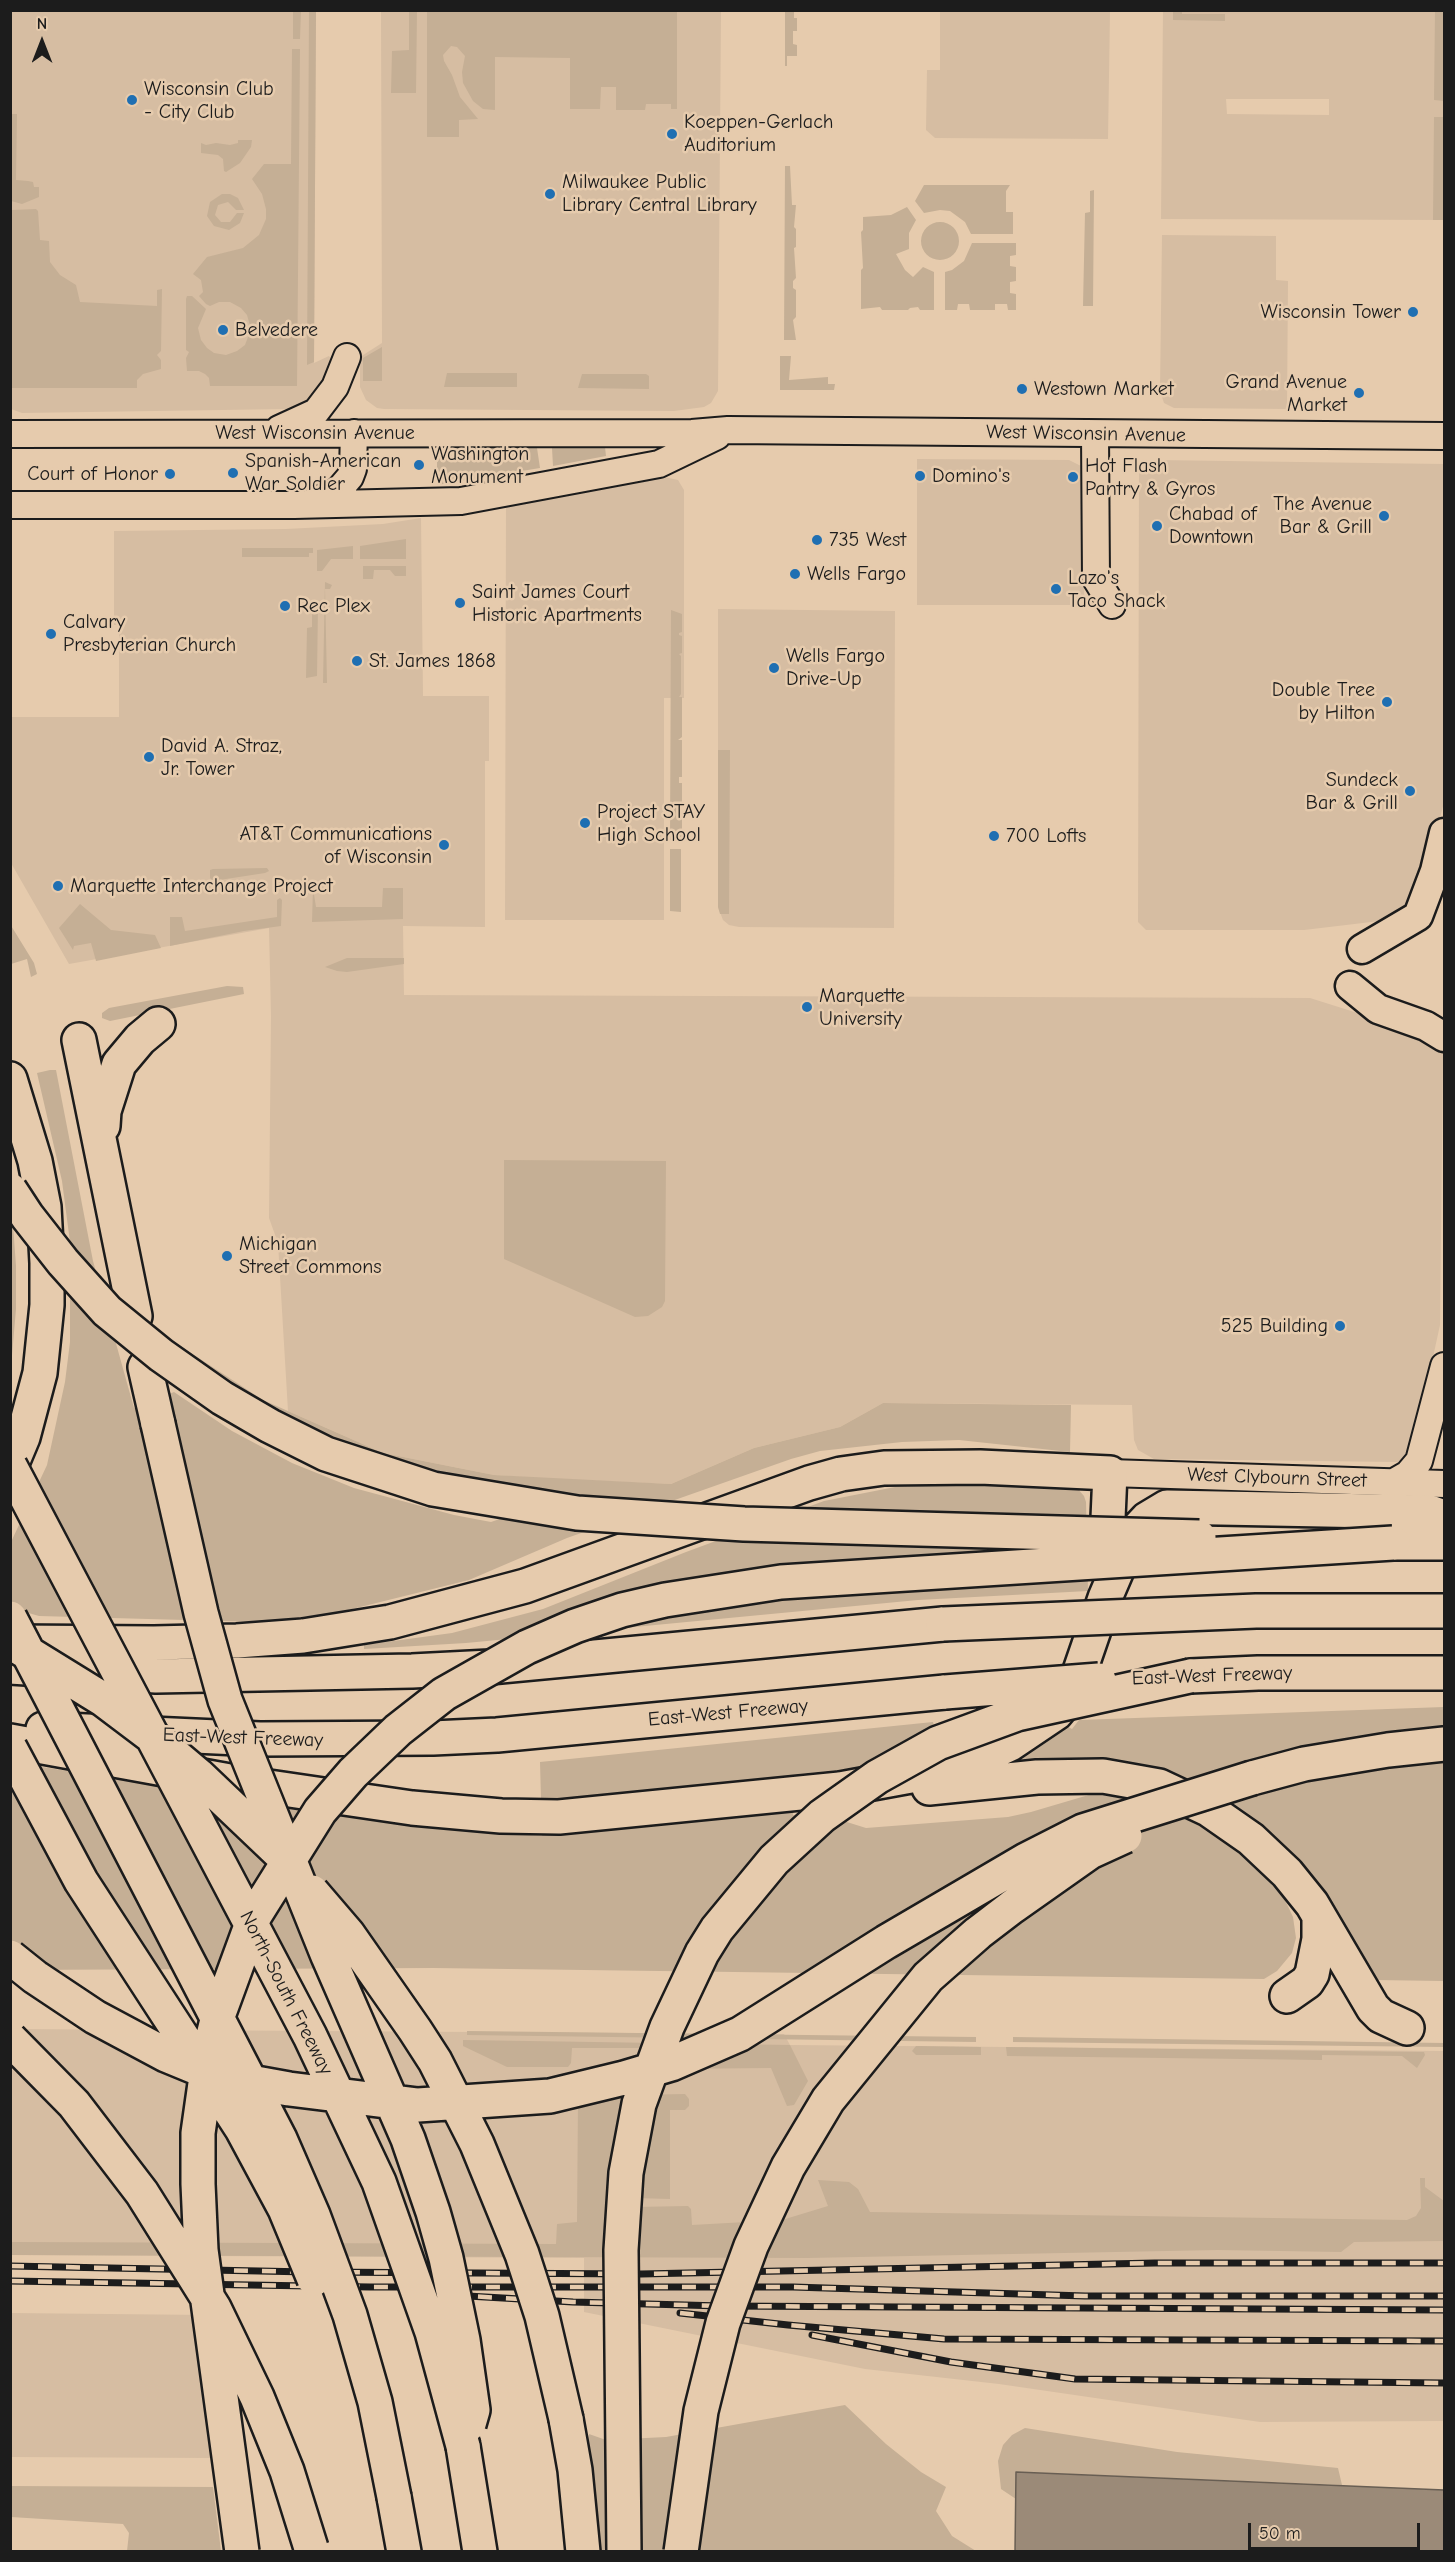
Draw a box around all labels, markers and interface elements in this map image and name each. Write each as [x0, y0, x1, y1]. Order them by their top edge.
north arrow [12, 12, 72, 72]
text: N [37, 15, 47, 33]
place label: Wisconsin Club - City Club [144, 77, 274, 124]
marker: Wisconsin Club - City Club [125, 93, 139, 107]
place label: Koeppen-Gerlach Auditorium [684, 110, 833, 157]
marker: Koeppen-Gerlach Auditorium [665, 127, 679, 141]
place label: Milwaukee Public Library Central Library [562, 170, 757, 217]
marker: Milwaukee Public Library Central Library [543, 187, 557, 201]
place label: Wisconsin Tower [1260, 300, 1401, 324]
marker: Wisconsin Tower [1406, 305, 1420, 319]
place label: Belvedere [235, 318, 318, 342]
marker: Belvedere [216, 323, 230, 337]
place label: Grand Avenue Market [1226, 370, 1347, 417]
place label: Westown Market [1034, 377, 1174, 401]
marker: Westown Market [1015, 382, 1029, 396]
marker: Grand Avenue Market [1352, 386, 1366, 400]
street label: West Wisconsin Avenue [986, 420, 1186, 448]
street label: West Wisconsin Avenue [215, 421, 415, 445]
place label: Washington Monument [431, 442, 529, 489]
place label: Spanish-American War Soldier [245, 449, 401, 496]
place label: Hot Flash Pantry & Gyros [1085, 454, 1215, 501]
marker: Washington Monument [412, 458, 426, 472]
place label: Court of Honor [27, 462, 158, 486]
place label: Domino's [932, 464, 1010, 488]
marker: Spanish-American War Soldier [226, 466, 240, 480]
marker: Court of Honor [163, 467, 177, 481]
marker: Domino's [913, 469, 927, 483]
marker: Hot Flash Pantry & Gyros [1066, 470, 1080, 484]
place label: The Avenue Bar & Grill [1273, 492, 1372, 539]
place label: Chabad of Downtown [1169, 502, 1257, 549]
marker: The Avenue Bar & Grill [1377, 509, 1391, 523]
marker: Chabad of Downtown [1150, 519, 1164, 533]
place label: 735 West [829, 528, 906, 552]
marker: 735 West [810, 533, 824, 547]
place label: Wells Fargo [807, 562, 906, 586]
place label: Lazo's Taco Shack [1068, 566, 1165, 613]
marker: Wells Fargo [788, 567, 802, 581]
place label: Saint James Court Historic Apartments [472, 580, 642, 627]
marker: Lazo's Taco Shack [1049, 582, 1063, 596]
place label: Rec Plex [297, 594, 370, 618]
marker: Saint James Court Historic Apartments [453, 596, 467, 610]
marker: Rec Plex [278, 599, 292, 613]
place label: Calvary Presbyterian Church [63, 610, 236, 657]
marker: Calvary Presbyterian Church [44, 627, 58, 641]
place label: Wells Fargo Drive-Up [786, 644, 885, 691]
place label: St. James 1868 [369, 649, 496, 673]
marker: St. James 1868 [350, 654, 364, 668]
marker: Wells Fargo Drive-Up [767, 661, 781, 675]
place label: Double Tree by Hilton [1272, 678, 1375, 725]
marker: Double Tree by Hilton [1380, 695, 1394, 709]
place label: David A. Straz, Jr. Tower [161, 734, 282, 781]
marker: David A. Straz, Jr. Tower [142, 750, 156, 764]
place label: Sundeck Bar & Grill [1306, 768, 1398, 815]
marker: Sundeck Bar & Grill [1403, 784, 1417, 798]
place label: Project STAY High School [597, 800, 705, 847]
marker: Project STAY High School [578, 816, 592, 830]
place label: AT&T Communications of Wisconsin [240, 822, 432, 869]
place label: 700 Lofts [1006, 824, 1086, 848]
marker: 700 Lofts [987, 829, 1001, 843]
marker: AT&T Communications of Wisconsin [437, 838, 451, 852]
place label: Marquette Interchange Project [70, 874, 333, 898]
marker: Marquette Interchange Project [51, 879, 65, 893]
place label: Marquette University [819, 984, 905, 1031]
marker: Marquette University [800, 1000, 814, 1014]
place label: Michigan Street Commons [239, 1232, 382, 1279]
marker: Michigan Street Commons [220, 1249, 234, 1263]
place label: 525 Building [1221, 1314, 1328, 1338]
marker: 525 Building [1333, 1319, 1347, 1333]
street label: West Clybourn Street [1187, 1463, 1367, 1493]
street label: East-West Freeway [1131, 1661, 1293, 1691]
street label: East-West Freeway [647, 1694, 809, 1732]
street label: East-West Freeway [162, 1723, 324, 1753]
street label: North-South Freeway [234, 1907, 338, 2079]
scale bar [1251, 2511, 1424, 2549]
text: 50 m [1259, 2523, 1301, 2544]

